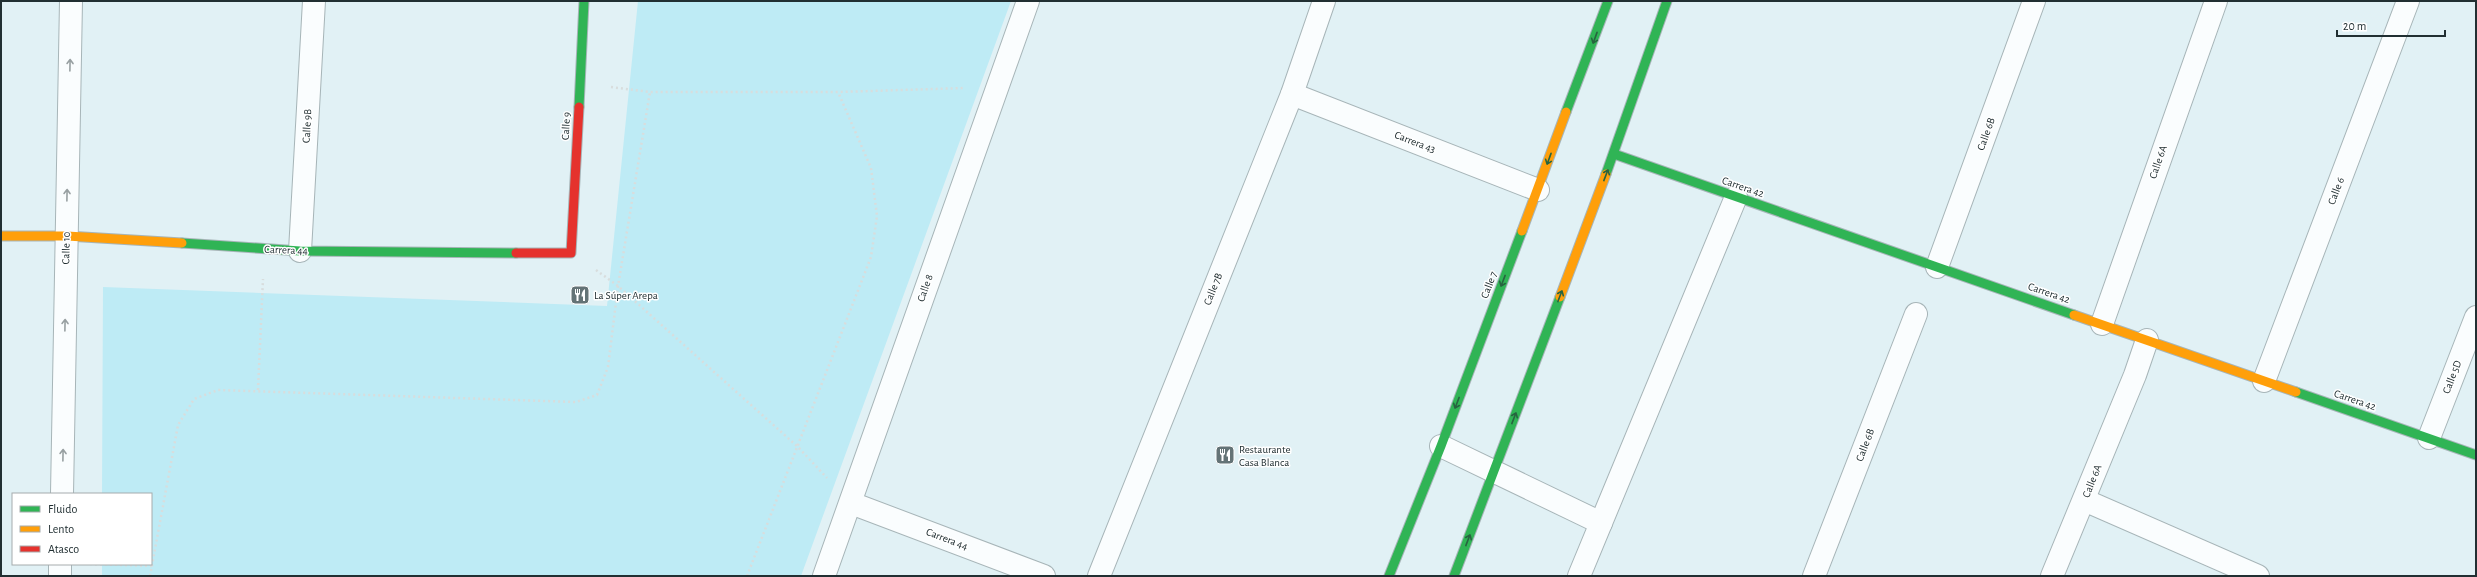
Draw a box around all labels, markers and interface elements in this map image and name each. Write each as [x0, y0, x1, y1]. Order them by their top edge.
scale bar [2337, 12, 2445, 38]
text: 20 m [2343, 20, 2366, 32]
one-way arrow [1590, 31, 1598, 43]
one-way arrow [66, 59, 74, 72]
street label: Calle 9B [301, 109, 313, 143]
street label: Calle 9 [560, 112, 572, 140]
street label: Calle 6B [1975, 116, 1997, 152]
street label: Carrera 43 [1393, 129, 1437, 155]
street label: Calle 6A [2147, 143, 2169, 180]
one-way arrow [1545, 153, 1553, 165]
one-way arrow [1602, 169, 1610, 181]
street label: Carrera 42 [1721, 175, 1765, 199]
street label: Calle 6 [2326, 176, 2346, 206]
one-way arrow [63, 189, 71, 202]
street label: Calle 10 [60, 231, 72, 264]
street label: Carrera 44 [264, 244, 308, 256]
street label: Calle 7 [1479, 270, 1499, 300]
street label: Calle 7B [1202, 271, 1224, 307]
street label: Calle 8 [915, 273, 935, 303]
one-way arrow [1499, 275, 1507, 287]
street label: Carrera 42 [2027, 281, 2071, 305]
restaurant icon: La Súper Arepa [569, 284, 591, 306]
place label: La Súper Arepa [594, 290, 658, 301]
one-way arrow [1557, 290, 1564, 303]
one-way arrow [61, 319, 69, 332]
street label: Calle 5D [2441, 359, 2463, 395]
street label: Carrera 42 [2333, 388, 2377, 412]
one-way arrow [1453, 396, 1461, 408]
one-way arrow [1511, 412, 1519, 424]
street label: Calle 6B [1854, 427, 1876, 463]
restaurant icon: Restaurante Casa Blanca [1214, 444, 1236, 466]
place label: Restaurante Casa Blanca [1239, 444, 1290, 468]
one-way arrow [59, 449, 66, 462]
street label: Calle 6A [2080, 462, 2104, 499]
legend [12, 493, 152, 565]
text: Fluido [48, 503, 77, 515]
text: Lento [48, 523, 74, 535]
street label: Carrera 44 [925, 526, 969, 552]
one-way arrow [1465, 534, 1473, 546]
text: Atasco [48, 543, 79, 555]

